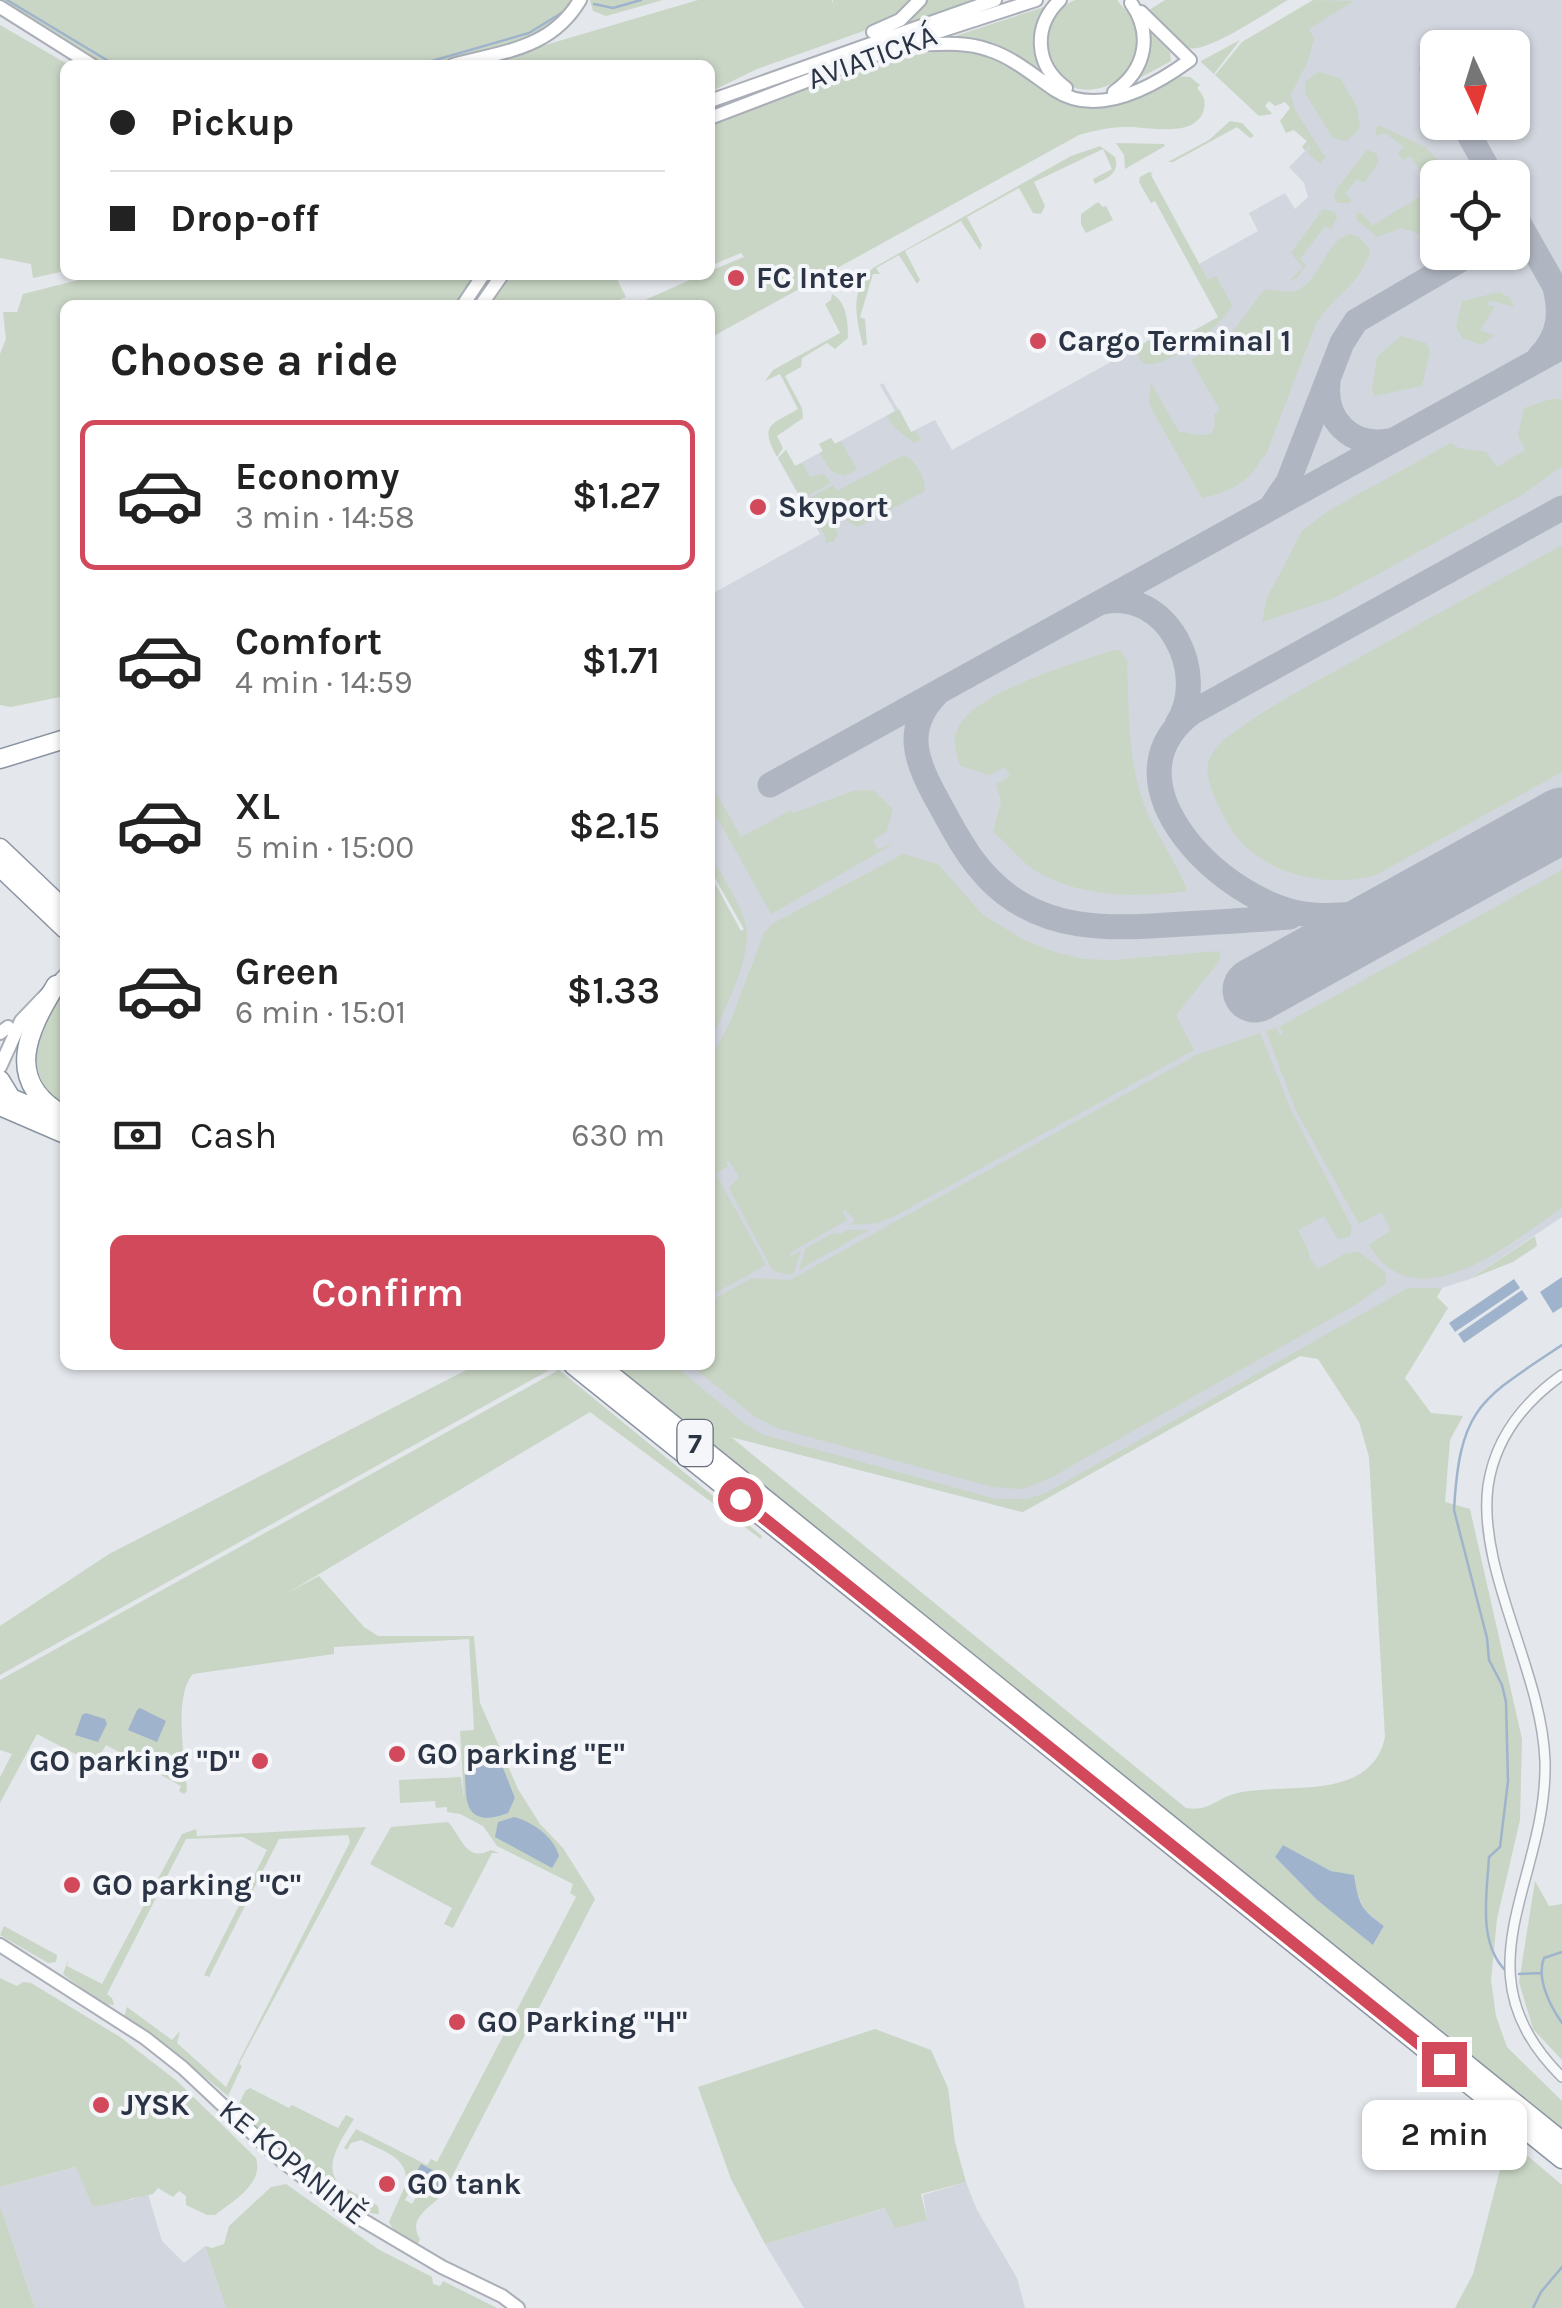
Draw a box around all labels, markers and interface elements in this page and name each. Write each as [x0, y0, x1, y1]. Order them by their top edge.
street label: AVIATICKÁ [802, 17, 942, 97]
north arrow [1420, 30, 1530, 140]
map controls [1420, 30, 1530, 270]
text: Pickup [170, 100, 294, 145]
button: locate [1420, 160, 1530, 270]
text: Drop-off [170, 196, 319, 241]
place label: FC Inter [756, 260, 867, 296]
marker: FC Inter [725, 267, 747, 289]
place label: Cargo Terminal 1 [1058, 323, 1291, 359]
marker: Cargo Terminal 1 [1027, 330, 1049, 352]
text: Choose a ride [110, 334, 398, 386]
icon: car [115, 450, 205, 540]
text: Economy [235, 454, 399, 499]
text: $1.27 [572, 473, 660, 518]
place label: Skyport [778, 489, 889, 525]
marker: Skyport [747, 496, 769, 518]
text: 3 min · 14:58 [235, 499, 415, 536]
icon: car [115, 615, 205, 705]
text: Comfort [235, 619, 382, 664]
text: $1.71 [581, 638, 660, 683]
text: 4 min · 14:59 [235, 664, 413, 701]
icon: car [115, 780, 205, 870]
text: XL [235, 784, 280, 829]
text: $2.15 [569, 803, 660, 848]
text: 5 min · 15:00 [235, 829, 414, 866]
icon: car [115, 945, 205, 1035]
text: Green [235, 949, 340, 994]
text: $1.33 [567, 968, 660, 1013]
text: 6 min · 15:01 [235, 994, 406, 1031]
icon: cash [110, 1108, 165, 1163]
text: Cash [190, 1113, 277, 1158]
text: 630 m [571, 1117, 665, 1154]
button: Confirm [110, 1235, 665, 1350]
road number: 7 [678, 1420, 712, 1466]
route start [718, 1477, 763, 1522]
place label: GO parking "E" [417, 1736, 625, 1772]
place label: GO parking "D" [29, 1743, 240, 1779]
marker: GO parking "E" [386, 1743, 408, 1765]
marker: GO parking "D" [249, 1750, 271, 1772]
place label: GO parking "C" [92, 1867, 301, 1903]
marker: GO parking "C" [61, 1874, 83, 1896]
place label: GO Parking "H" [477, 2004, 688, 2040]
marker: GO Parking "H" [446, 2011, 468, 2033]
route end [1422, 2042, 1467, 2087]
place label: JYSK [121, 2087, 190, 2123]
street label: KE KOPANINĚ [212, 2092, 374, 2232]
marker: JYSK [90, 2094, 112, 2116]
callout: 2 min [1362, 2099, 1526, 2169]
text: 2 min [1401, 2116, 1488, 2153]
place label: GO tank [407, 2166, 521, 2202]
marker: GO tank [376, 2173, 398, 2195]

